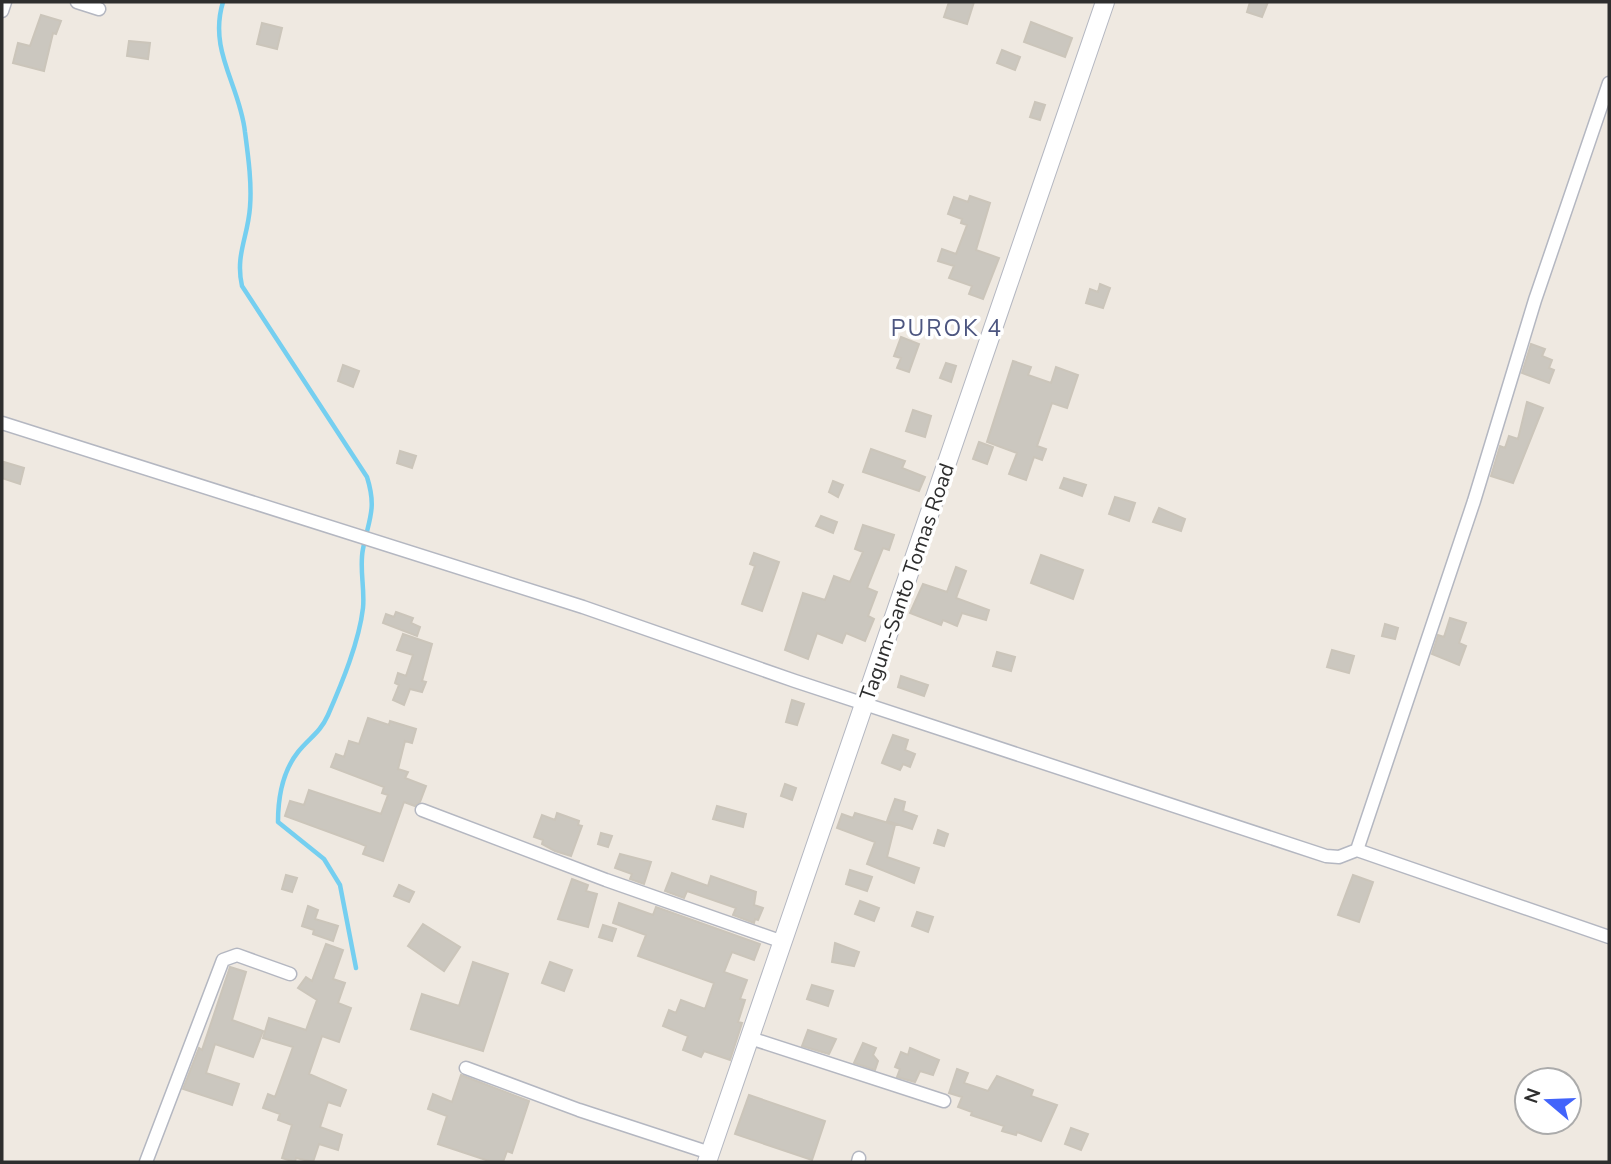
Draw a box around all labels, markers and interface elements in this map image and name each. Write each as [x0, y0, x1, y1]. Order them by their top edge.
district label: PUROK 4 [891, 313, 1003, 344]
street label: Tagum-Santo Tomas Road [853, 460, 961, 704]
north arrow [1513, 1066, 1583, 1136]
text: N [1518, 1085, 1547, 1107]

